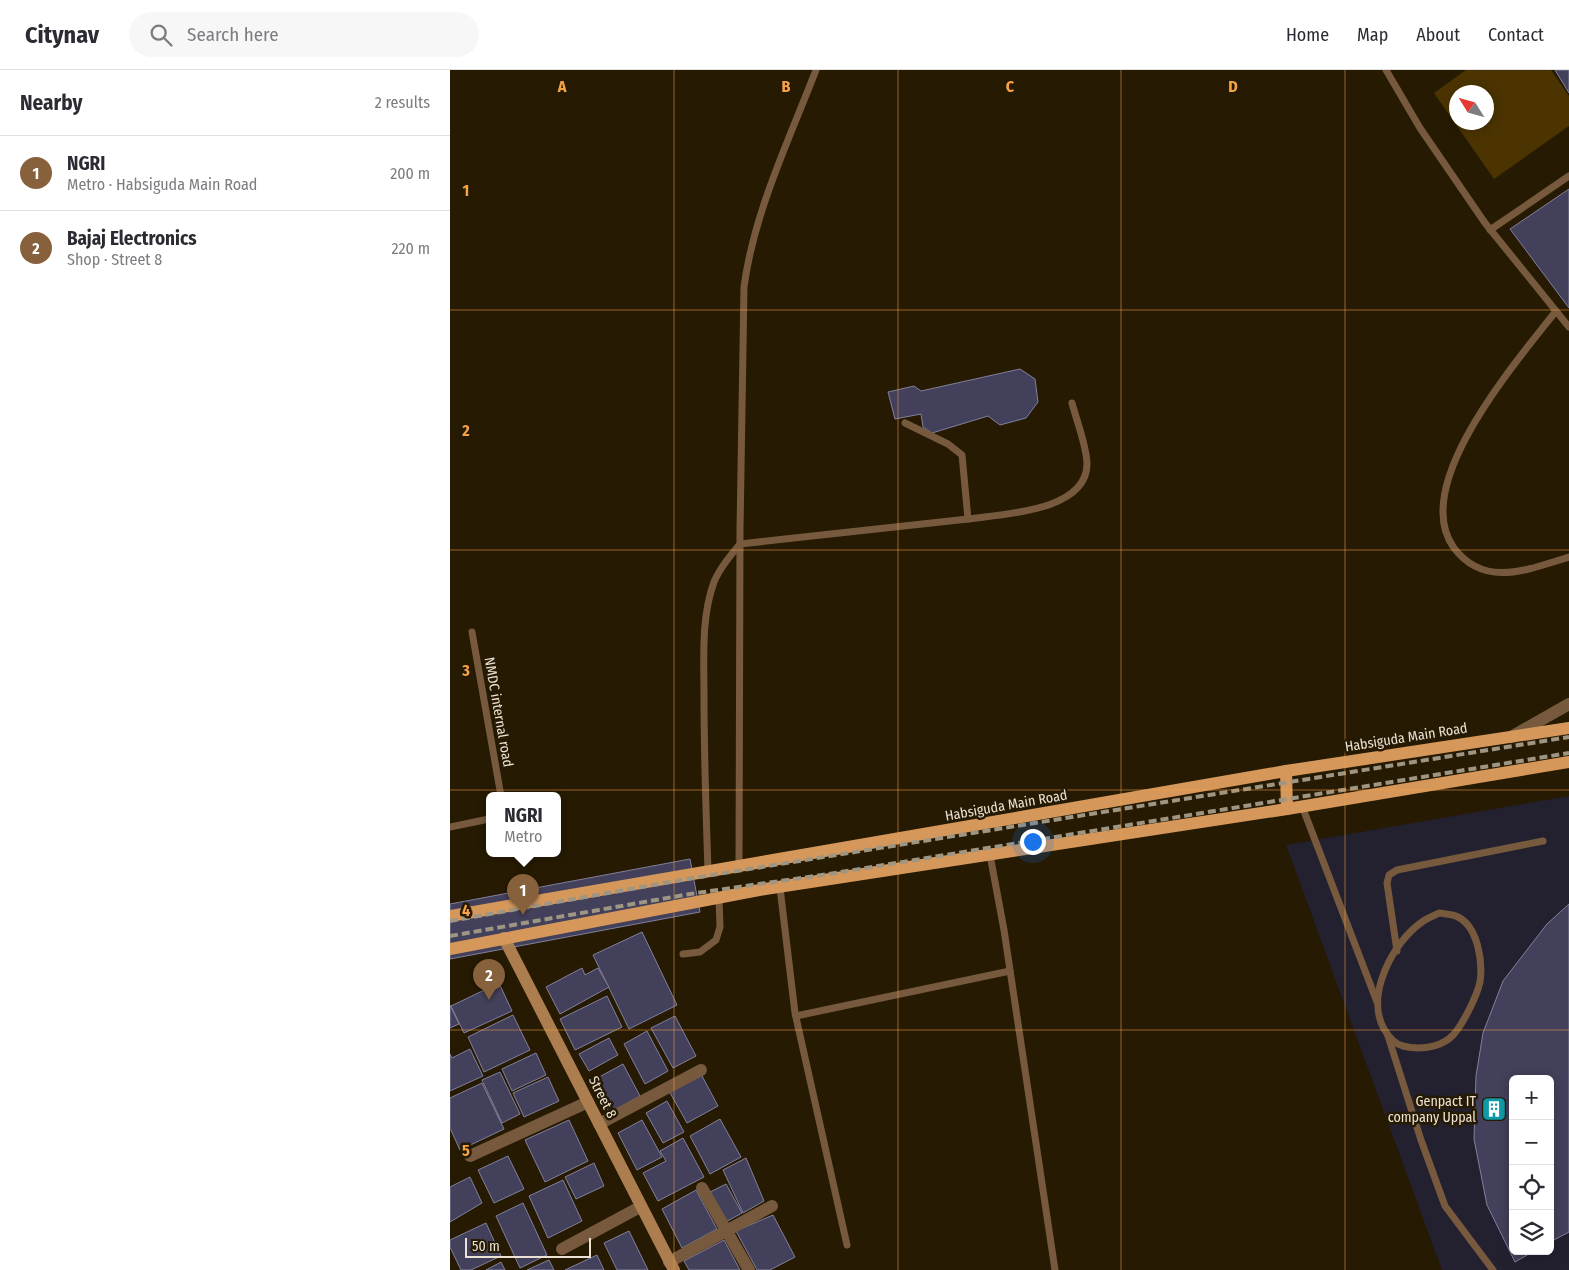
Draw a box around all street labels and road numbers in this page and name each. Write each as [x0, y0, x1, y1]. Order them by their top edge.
street label: NMDC internal road [480, 656, 517, 768]
street label: Habsiguda Main Road [1344, 719, 1469, 756]
street label: Habsiguda Main Road [944, 786, 1068, 825]
street label: Street 8 [585, 1073, 620, 1121]

